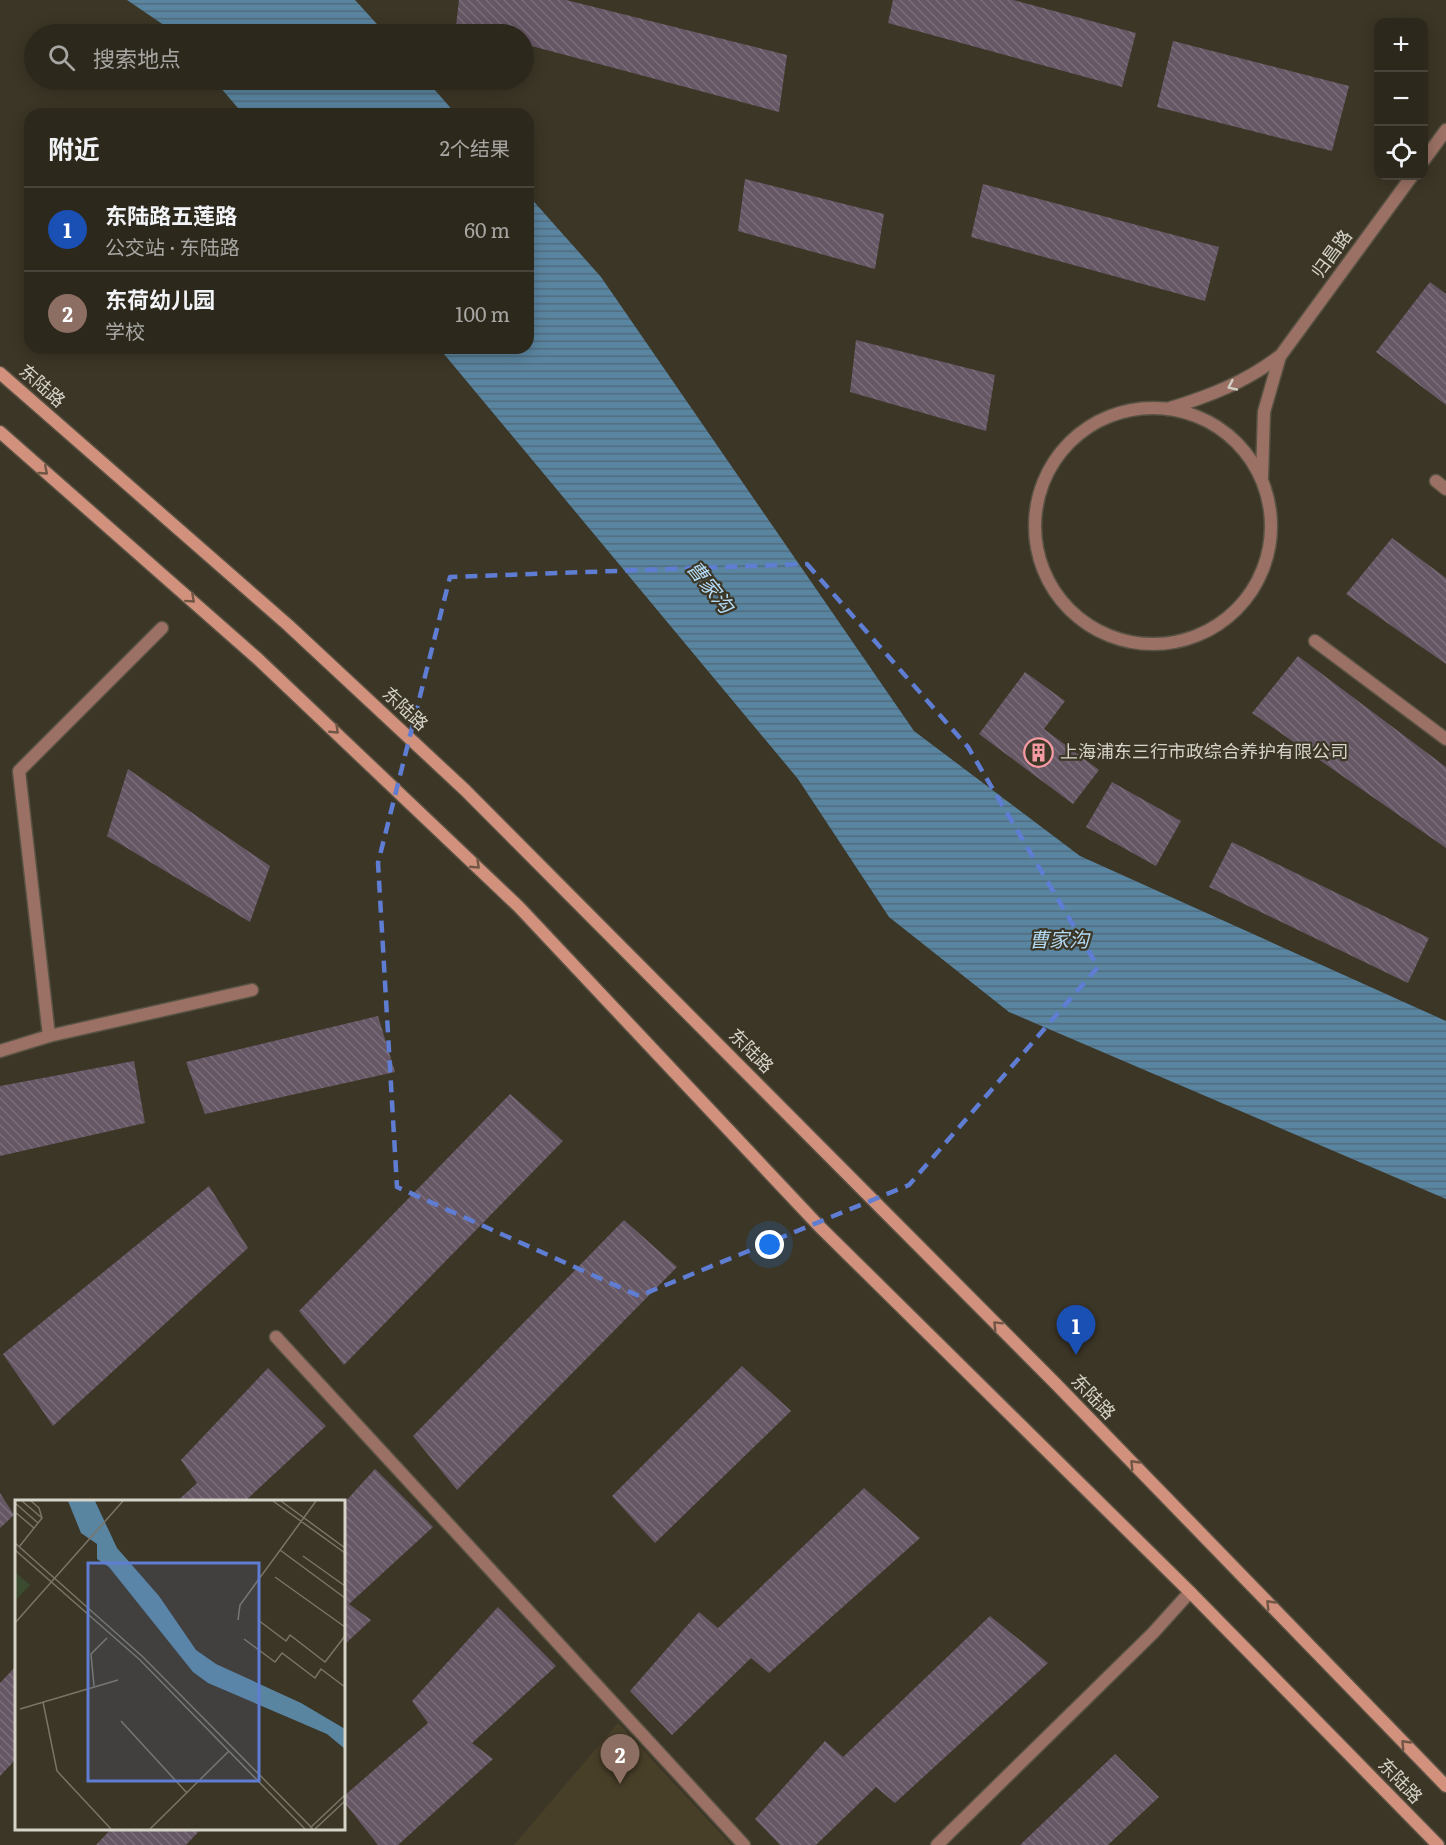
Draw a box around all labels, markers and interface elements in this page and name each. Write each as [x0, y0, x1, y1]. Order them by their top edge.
map controls [1374, 18, 1428, 180]
button: + [1374, 18, 1428, 72]
search box [24, 24, 534, 90]
icon: search [45, 41, 78, 74]
text: 搜索地点 [93, 41, 181, 74]
button: − [1374, 72, 1428, 126]
button: locate [1374, 126, 1428, 180]
text: 附近 [48, 128, 100, 167]
text: 2个结果 [440, 132, 510, 162]
text: 东陆路五莲路 [105, 198, 237, 231]
text: 1 [63, 214, 72, 244]
text: 60 m [464, 214, 510, 244]
street label: 归昌路 [1304, 223, 1358, 283]
text: 公交站 · 东陆路 [105, 231, 240, 261]
text: 东荷幼儿园 [105, 282, 215, 315]
text: 2 [62, 298, 73, 328]
text: 100 m [455, 298, 510, 328]
text: 学校 [105, 315, 145, 345]
street label: 东陆路 [14, 357, 72, 413]
one-way arrow [1227, 379, 1238, 391]
one-way arrow [37, 464, 48, 475]
water label: 曹家沟 [681, 553, 743, 620]
one-way arrow [184, 592, 195, 603]
street label: 东陆路 [377, 680, 435, 736]
one-way arrow [328, 723, 339, 734]
building icon: 上海浦东三行市政综合养护有限公司 [1023, 736, 1055, 768]
place label: 上海浦东三行市政综合养护有限公司 [1060, 737, 1348, 764]
one-way arrow [469, 857, 480, 868]
water label: 曹家沟 [1029, 923, 1091, 953]
street label: 东陆路 [723, 1021, 781, 1079]
your location [755, 1230, 784, 1259]
pin: 1 [1056, 1306, 1096, 1355]
one-way arrow [994, 1322, 1005, 1333]
street label: 东陆路 [1066, 1367, 1123, 1425]
one-way arrow [1130, 1461, 1141, 1471]
inset map [15, 1500, 345, 1830]
one-way arrow [1266, 1601, 1277, 1612]
pin: 2 [600, 1734, 640, 1784]
one-way arrow [1402, 1741, 1413, 1752]
street label: 东陆路 [1373, 1751, 1430, 1809]

